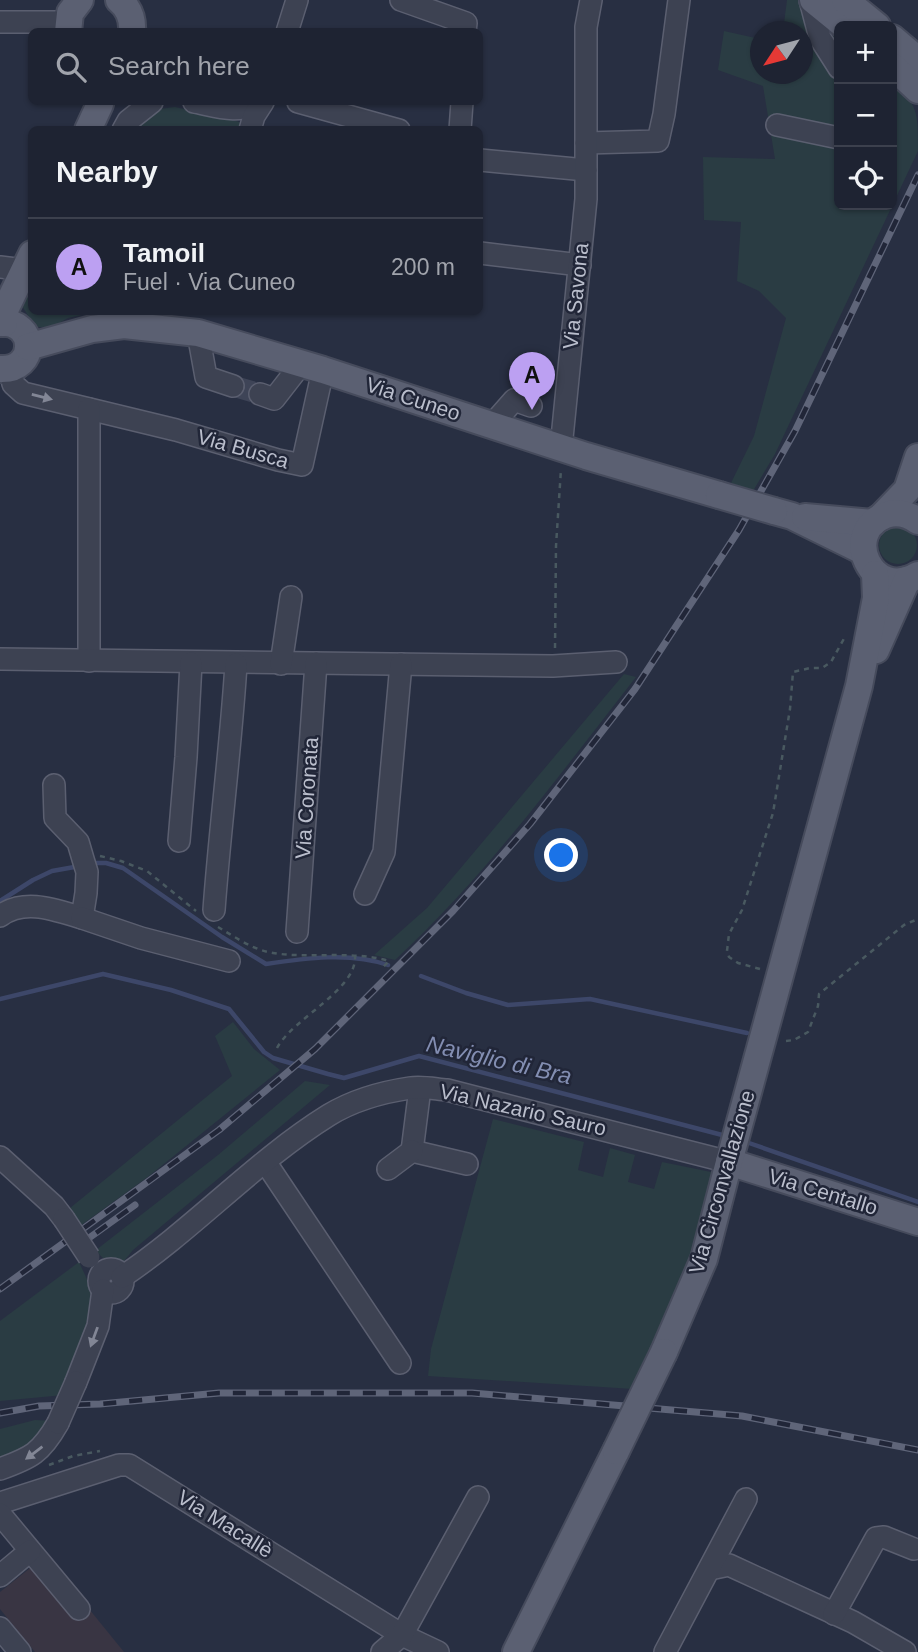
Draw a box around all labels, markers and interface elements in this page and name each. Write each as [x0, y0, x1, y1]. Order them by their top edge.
north arrow [750, 21, 813, 84]
map controls [834, 21, 897, 210]
button: + [834, 21, 897, 84]
search box [28, 28, 483, 105]
icon: search [52, 48, 90, 86]
text: Search here [108, 51, 250, 81]
button: − [834, 84, 897, 147]
button: locate [834, 147, 897, 210]
text: Nearby [56, 155, 158, 188]
text: Tamoil [123, 238, 205, 268]
street label: Via Savona [558, 241, 593, 350]
text: A [71, 254, 87, 280]
text: 200 m [391, 254, 455, 280]
text: Fuel · Via Cuneo [123, 269, 295, 295]
pin: A [509, 352, 555, 410]
street label: Via Cuneo [363, 372, 463, 425]
one-way arrow [31, 392, 53, 403]
street label: Via Busca [195, 424, 292, 473]
street label: Via Coronata [291, 736, 322, 860]
your location [544, 838, 578, 872]
water label: Naviglio di Bra [424, 1031, 574, 1089]
street label: Via Nazario Sauro [438, 1079, 609, 1140]
street label: Via Circonvallazione [684, 1087, 759, 1276]
street label: Via Centallo [766, 1164, 880, 1219]
one-way arrow [88, 1327, 99, 1348]
one-way arrow [26, 1446, 44, 1461]
street label: Via Macallè [173, 1485, 277, 1562]

